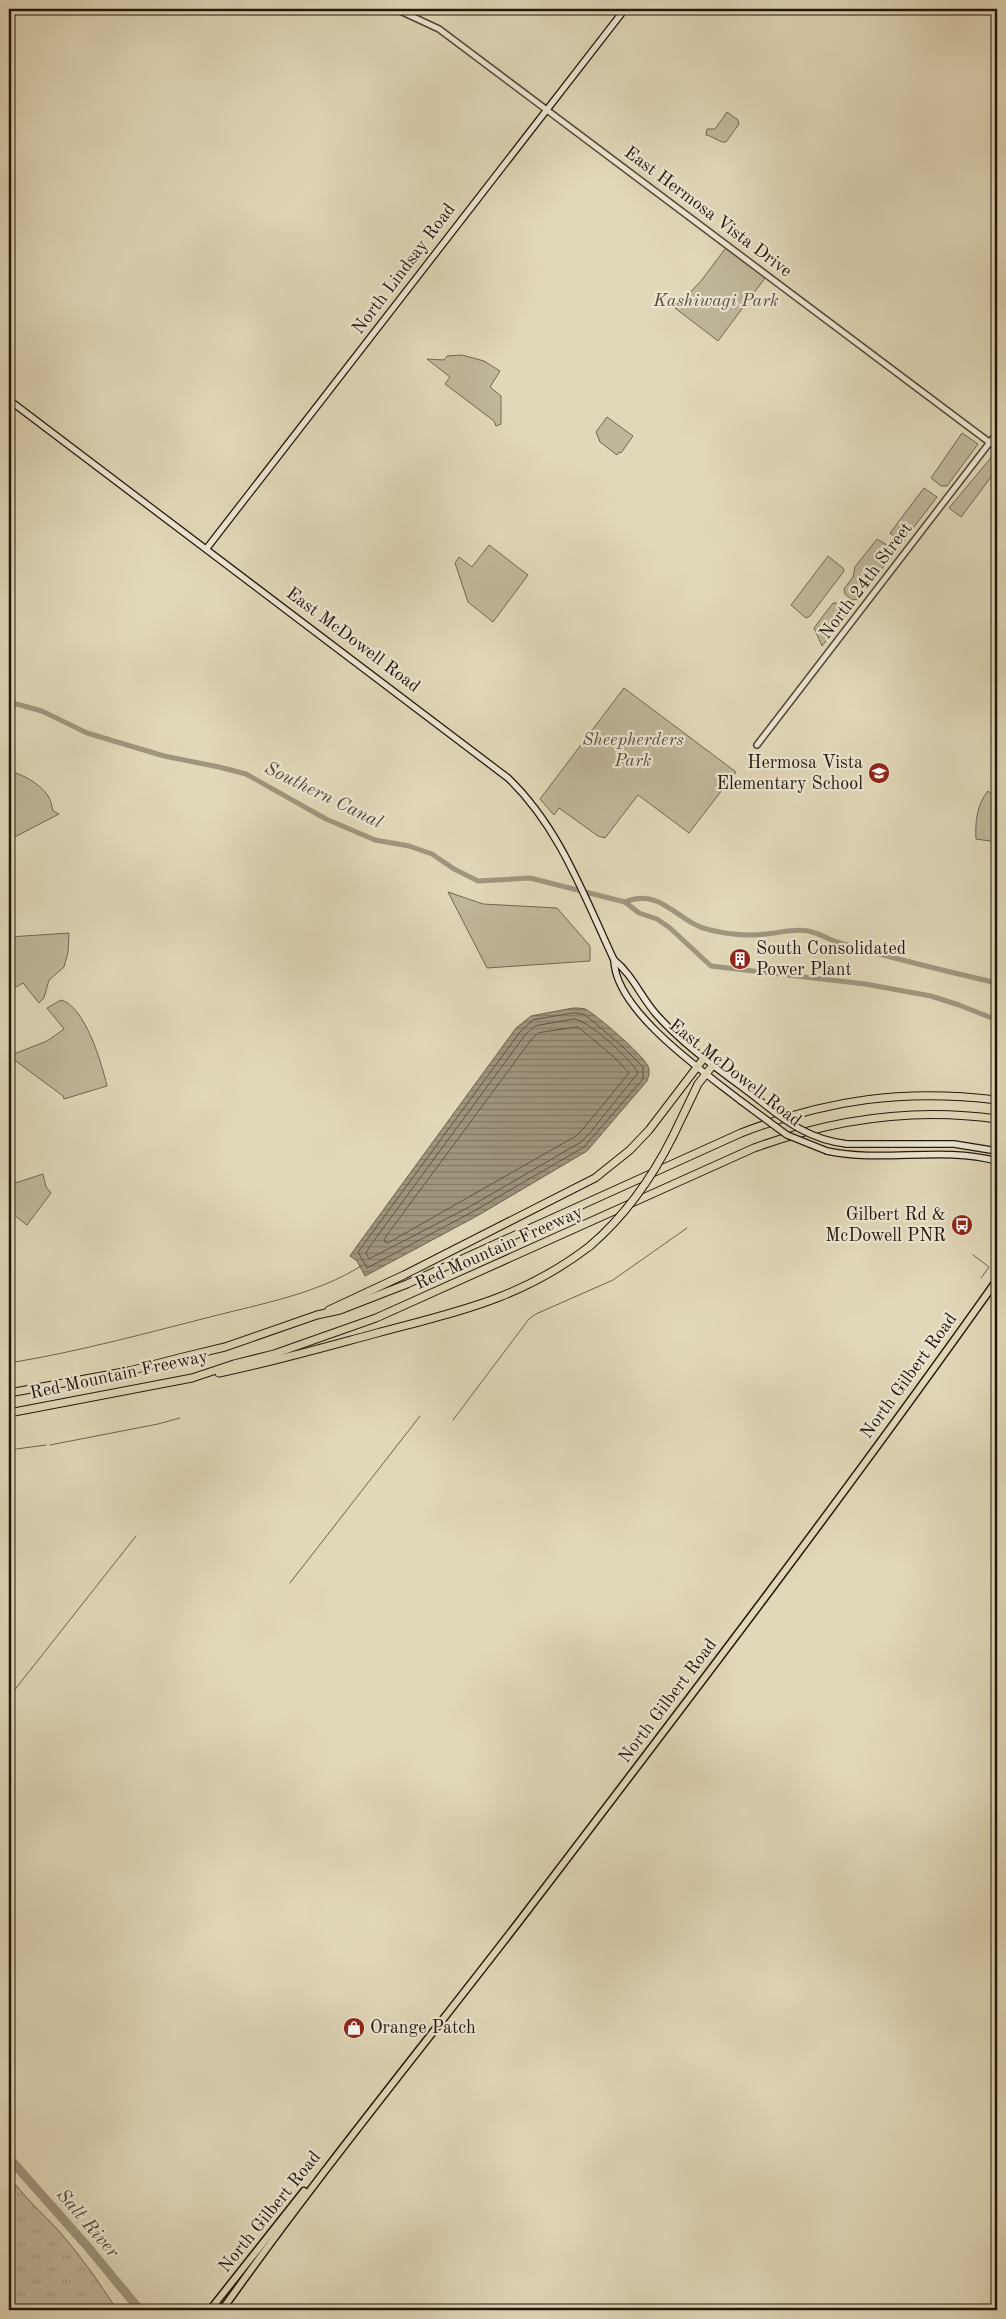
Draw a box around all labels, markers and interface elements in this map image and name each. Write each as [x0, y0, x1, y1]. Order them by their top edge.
street label: East Hermosa Vista Drive [621, 143, 795, 281]
street label: North Lindsay Road [349, 200, 459, 338]
park label: Kashiwagi Park [652, 292, 779, 310]
street label: North 24th Street [816, 519, 916, 643]
street label: East McDowell Road [283, 584, 423, 696]
park label: Sheepherders Park [582, 731, 684, 770]
place label: Hermosa Vista Elementary School [716, 754, 863, 793]
water label: Southern Canal [261, 759, 386, 833]
school or university icon: Hermosa Vista Elementary School [867, 761, 891, 785]
place label: South Consolidated Power Plant [756, 940, 906, 979]
building icon: South Consolidated Power Plant [728, 947, 752, 971]
street label: East McDowell Road [666, 1016, 804, 1130]
street label: Red Mountain Freeway [412, 1203, 586, 1293]
place label: Gilbert Rd & McDowell PNR [825, 1206, 946, 1245]
bus stop icon: Gilbert Rd & McDowell PNR [950, 1213, 974, 1237]
street label: North Gilbert Road [858, 1310, 960, 1442]
street label: Red Mountain Freeway [28, 1347, 210, 1403]
street label: North Gilbert Road [616, 1636, 720, 1766]
shop icon: Orange Patch [342, 2016, 366, 2040]
place label: Orange Patch [370, 2019, 476, 2037]
street label: North Gilbert Road [216, 2148, 324, 2276]
water label: Salt River [52, 2186, 122, 2262]

